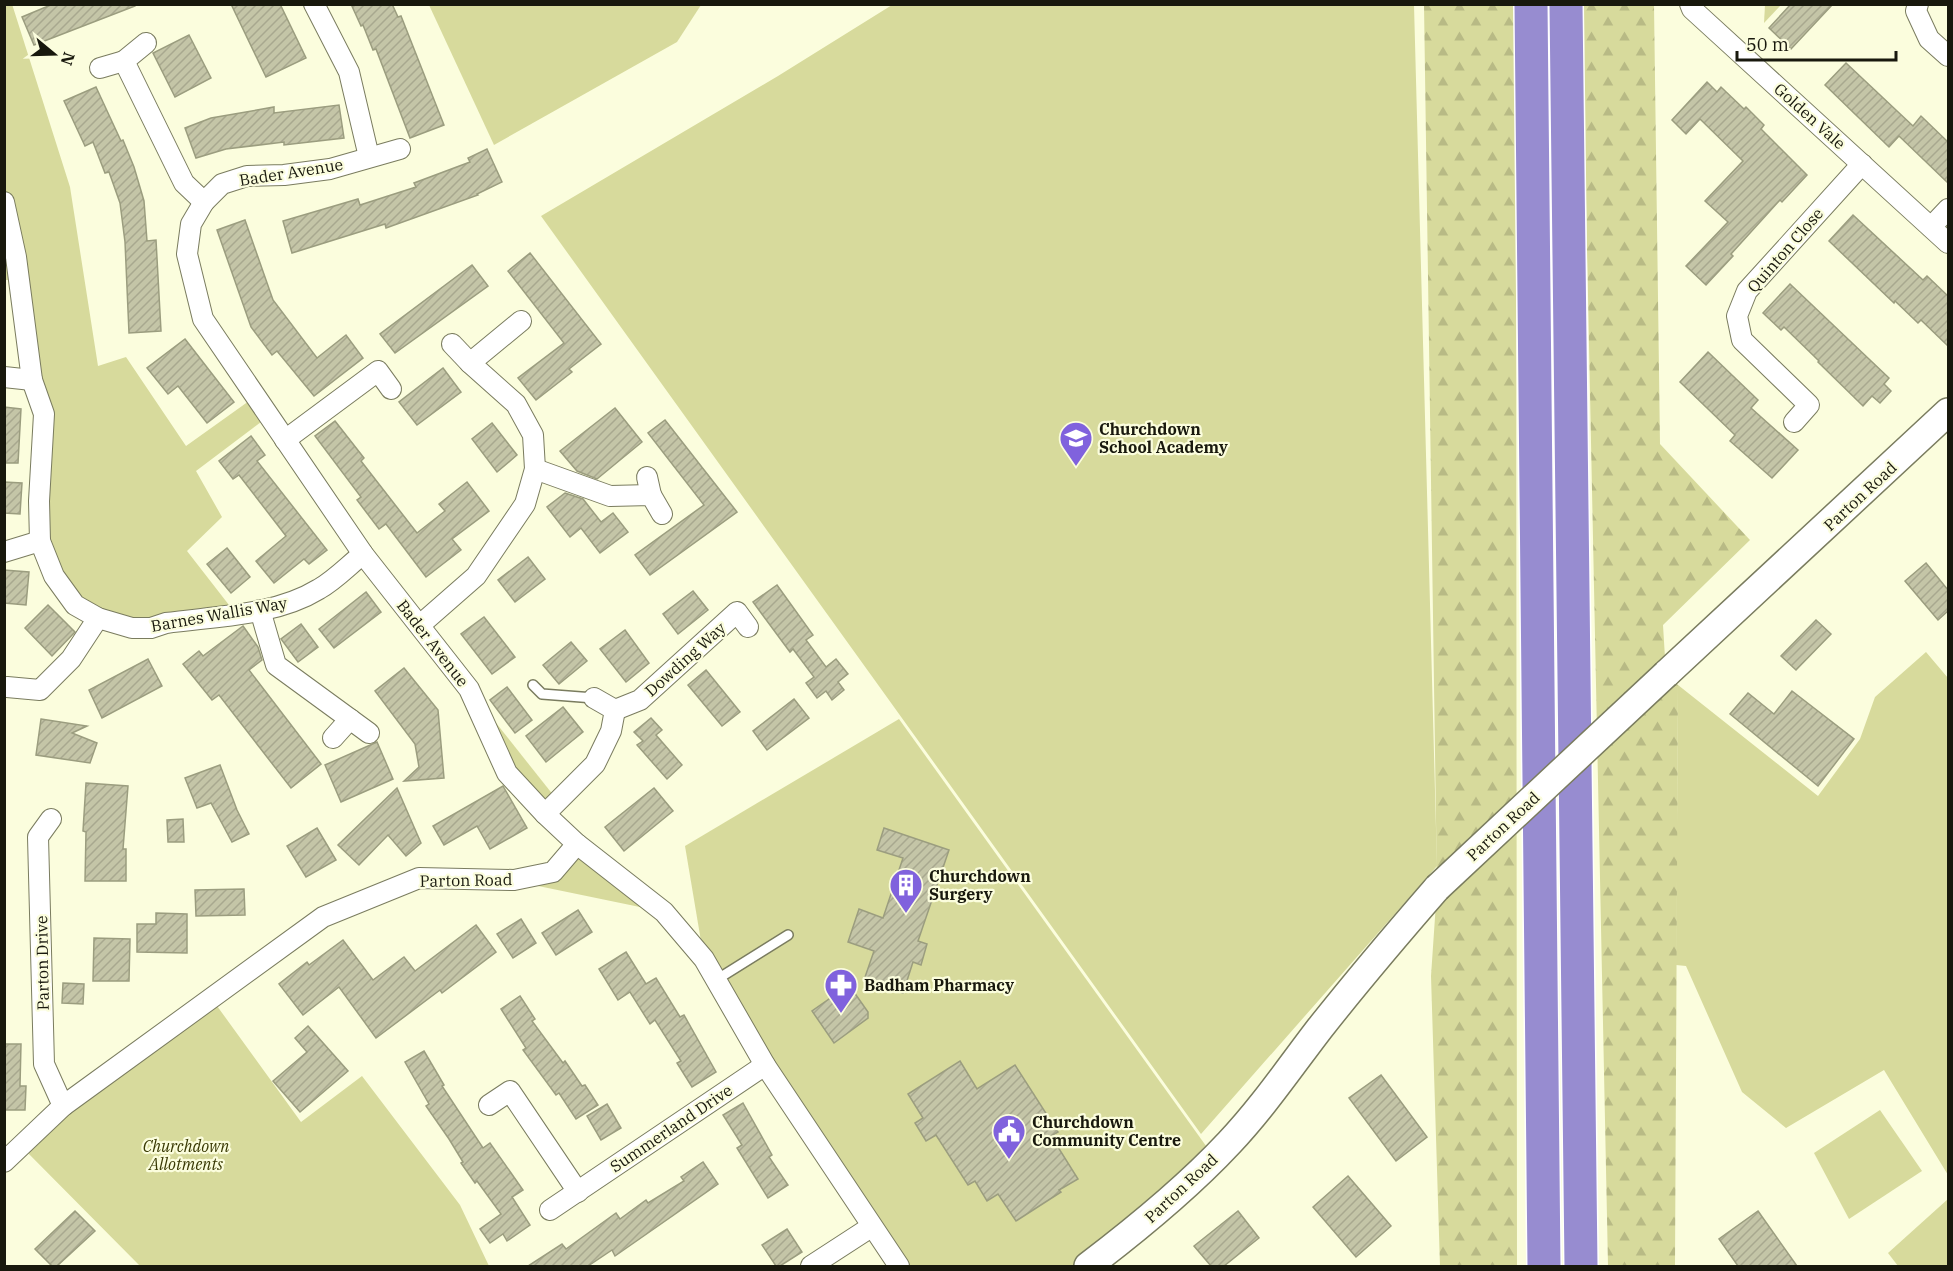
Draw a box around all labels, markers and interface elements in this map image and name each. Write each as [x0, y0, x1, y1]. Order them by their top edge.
north arrow [24, 24, 84, 84]
scale bar [1737, 24, 1896, 62]
text: 50 m [1746, 33, 1789, 56]
text: N [57, 50, 80, 68]
street label: Golden Vale [1770, 79, 1850, 153]
street label: Bader Avenue [238, 154, 344, 190]
street label: Quinton Close [1743, 204, 1827, 296]
place label: Churchdown School Academy [1099, 419, 1229, 457]
school or university icon: Churchdown School Academy [1058, 420, 1094, 467]
street label: Parton Road [1819, 457, 1901, 535]
street label: Barnes Wallis Way [149, 592, 289, 636]
street label: Bader Avenue [393, 596, 473, 690]
street label: Dowding Way [641, 617, 730, 700]
street label: Parton Road [1462, 787, 1544, 865]
place label: Churchdown Surgery [929, 866, 1031, 904]
building icon: Churchdown Surgery [888, 867, 924, 914]
street label: Parton Road [420, 869, 513, 891]
street label: Parton Drive [31, 915, 53, 1011]
pharmacy icon: Badham Pharmacy [823, 967, 859, 1014]
place label: Badham Pharmacy [864, 975, 1015, 995]
street label: Summerland Drive [606, 1080, 736, 1176]
place label: Churchdown Community Centre [1032, 1112, 1181, 1150]
public building icon: Churchdown Community Centre [991, 1113, 1027, 1160]
park label: Churchdown Allotments [143, 1136, 229, 1174]
street label: Parton Road [1140, 1149, 1222, 1227]

